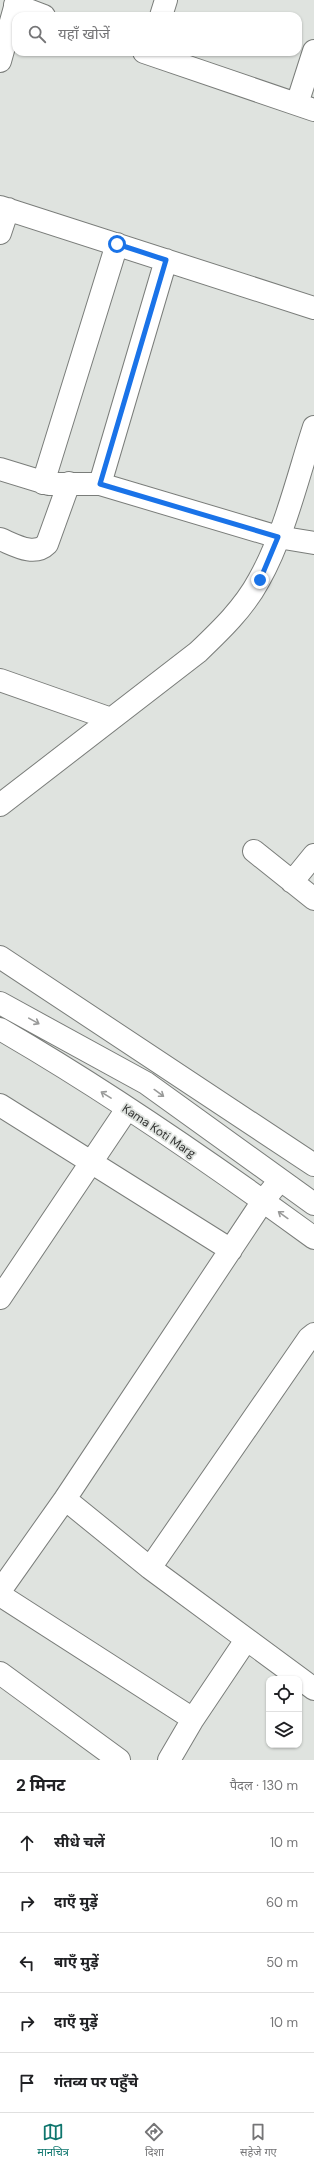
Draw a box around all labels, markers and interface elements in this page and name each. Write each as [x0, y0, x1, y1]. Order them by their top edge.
search box [12, 12, 302, 56]
icon: search [26, 23, 48, 45]
text: यहाँ खोजें [58, 24, 110, 44]
route start [108, 235, 126, 253]
route end [251, 571, 269, 589]
one-way arrow [28, 1018, 40, 1026]
one-way arrow [153, 1089, 164, 1097]
one-way arrow [101, 1091, 112, 1099]
street label: Kama Koti Marg [119, 1100, 199, 1162]
one-way arrow [277, 1211, 288, 1220]
map controls [266, 1676, 302, 1748]
button: locate [266, 1676, 302, 1712]
button: layers [266, 1712, 302, 1748]
text: 2 मिनट [16, 1774, 66, 1796]
text: पैदल · 130 m [230, 1777, 298, 1794]
icon: ahead [16, 1832, 38, 1854]
text: सीधे चलें [54, 1832, 105, 1852]
text: 10 m [270, 1834, 298, 1851]
icon: right [16, 1892, 38, 1914]
text: दाएँ मुड़ें [54, 1892, 98, 1912]
text: 60 m [266, 1894, 298, 1911]
icon: left [16, 1952, 38, 1974]
text: बाएँ मुड़ें [54, 1952, 99, 1972]
text: 50 m [266, 1954, 298, 1971]
icon: right [16, 2012, 38, 2034]
text: दाएँ मुड़ें [54, 2012, 98, 2032]
text: 10 m [270, 2014, 298, 2031]
icon: arrive [16, 2072, 38, 2094]
text: गंतव्य पर पहुँचे [54, 2072, 138, 2092]
tab: मानचित्र [37, 2121, 69, 2160]
tab: दिशा [143, 2121, 165, 2160]
tab: सहेजे गए [240, 2121, 277, 2160]

